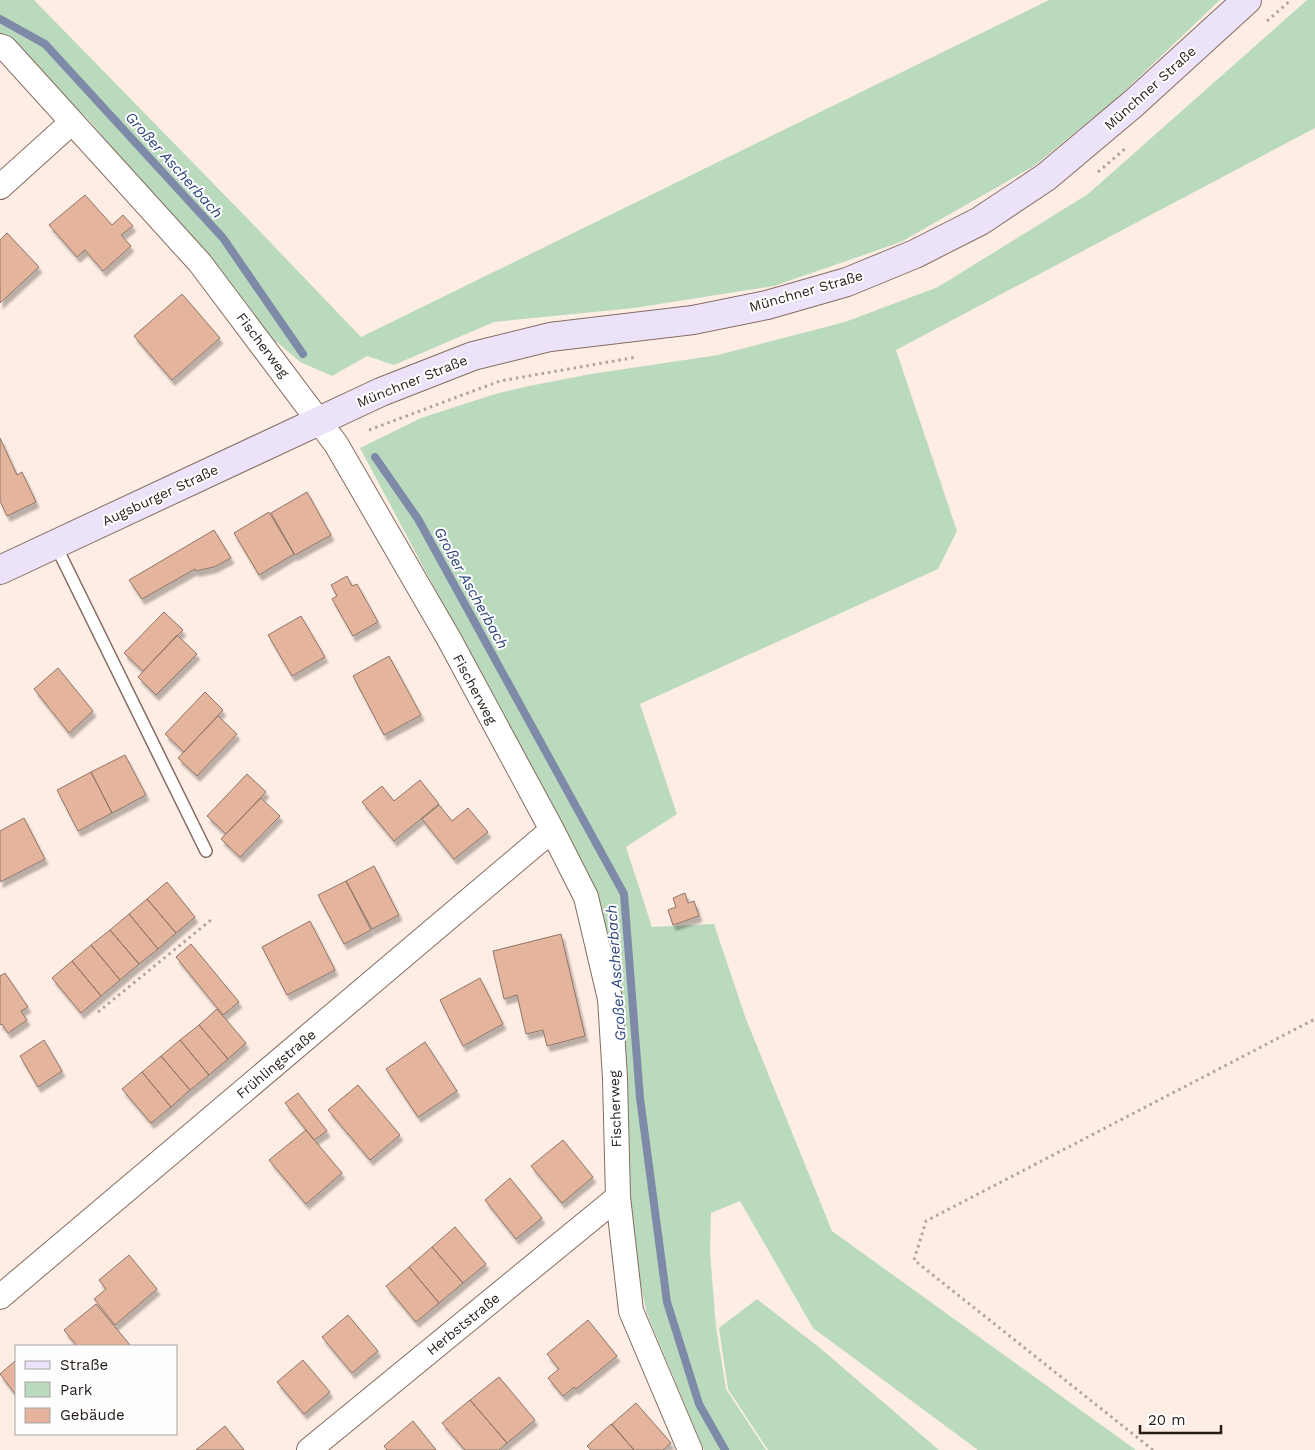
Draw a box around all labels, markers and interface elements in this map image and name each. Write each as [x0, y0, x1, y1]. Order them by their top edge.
street label: Münchner Straße [1101, 43, 1199, 133]
water label: Großer Ascherbach [122, 108, 226, 222]
street label: Münchner Straße [747, 267, 865, 315]
street label: Fischerweg [233, 309, 293, 381]
street label: Münchner Straße [355, 352, 469, 410]
street label: Augsburger Straße [100, 461, 220, 529]
water label: Großer Ascherbach [430, 524, 512, 652]
street label: Fischerweg [450, 651, 500, 727]
water label: Großer Ascherbach [602, 904, 630, 1042]
street label: Frühlingstraße [233, 1026, 319, 1102]
street label: Fischerweg [606, 1070, 624, 1148]
street label: Herbststraße [423, 1290, 503, 1358]
legend [15, 1345, 178, 1435]
text: Straße [60, 1356, 108, 1374]
text: Park [60, 1381, 93, 1399]
scale bar [1140, 1402, 1221, 1434]
text: Gebäude [60, 1406, 125, 1424]
text: 20 m [1148, 1411, 1186, 1429]

